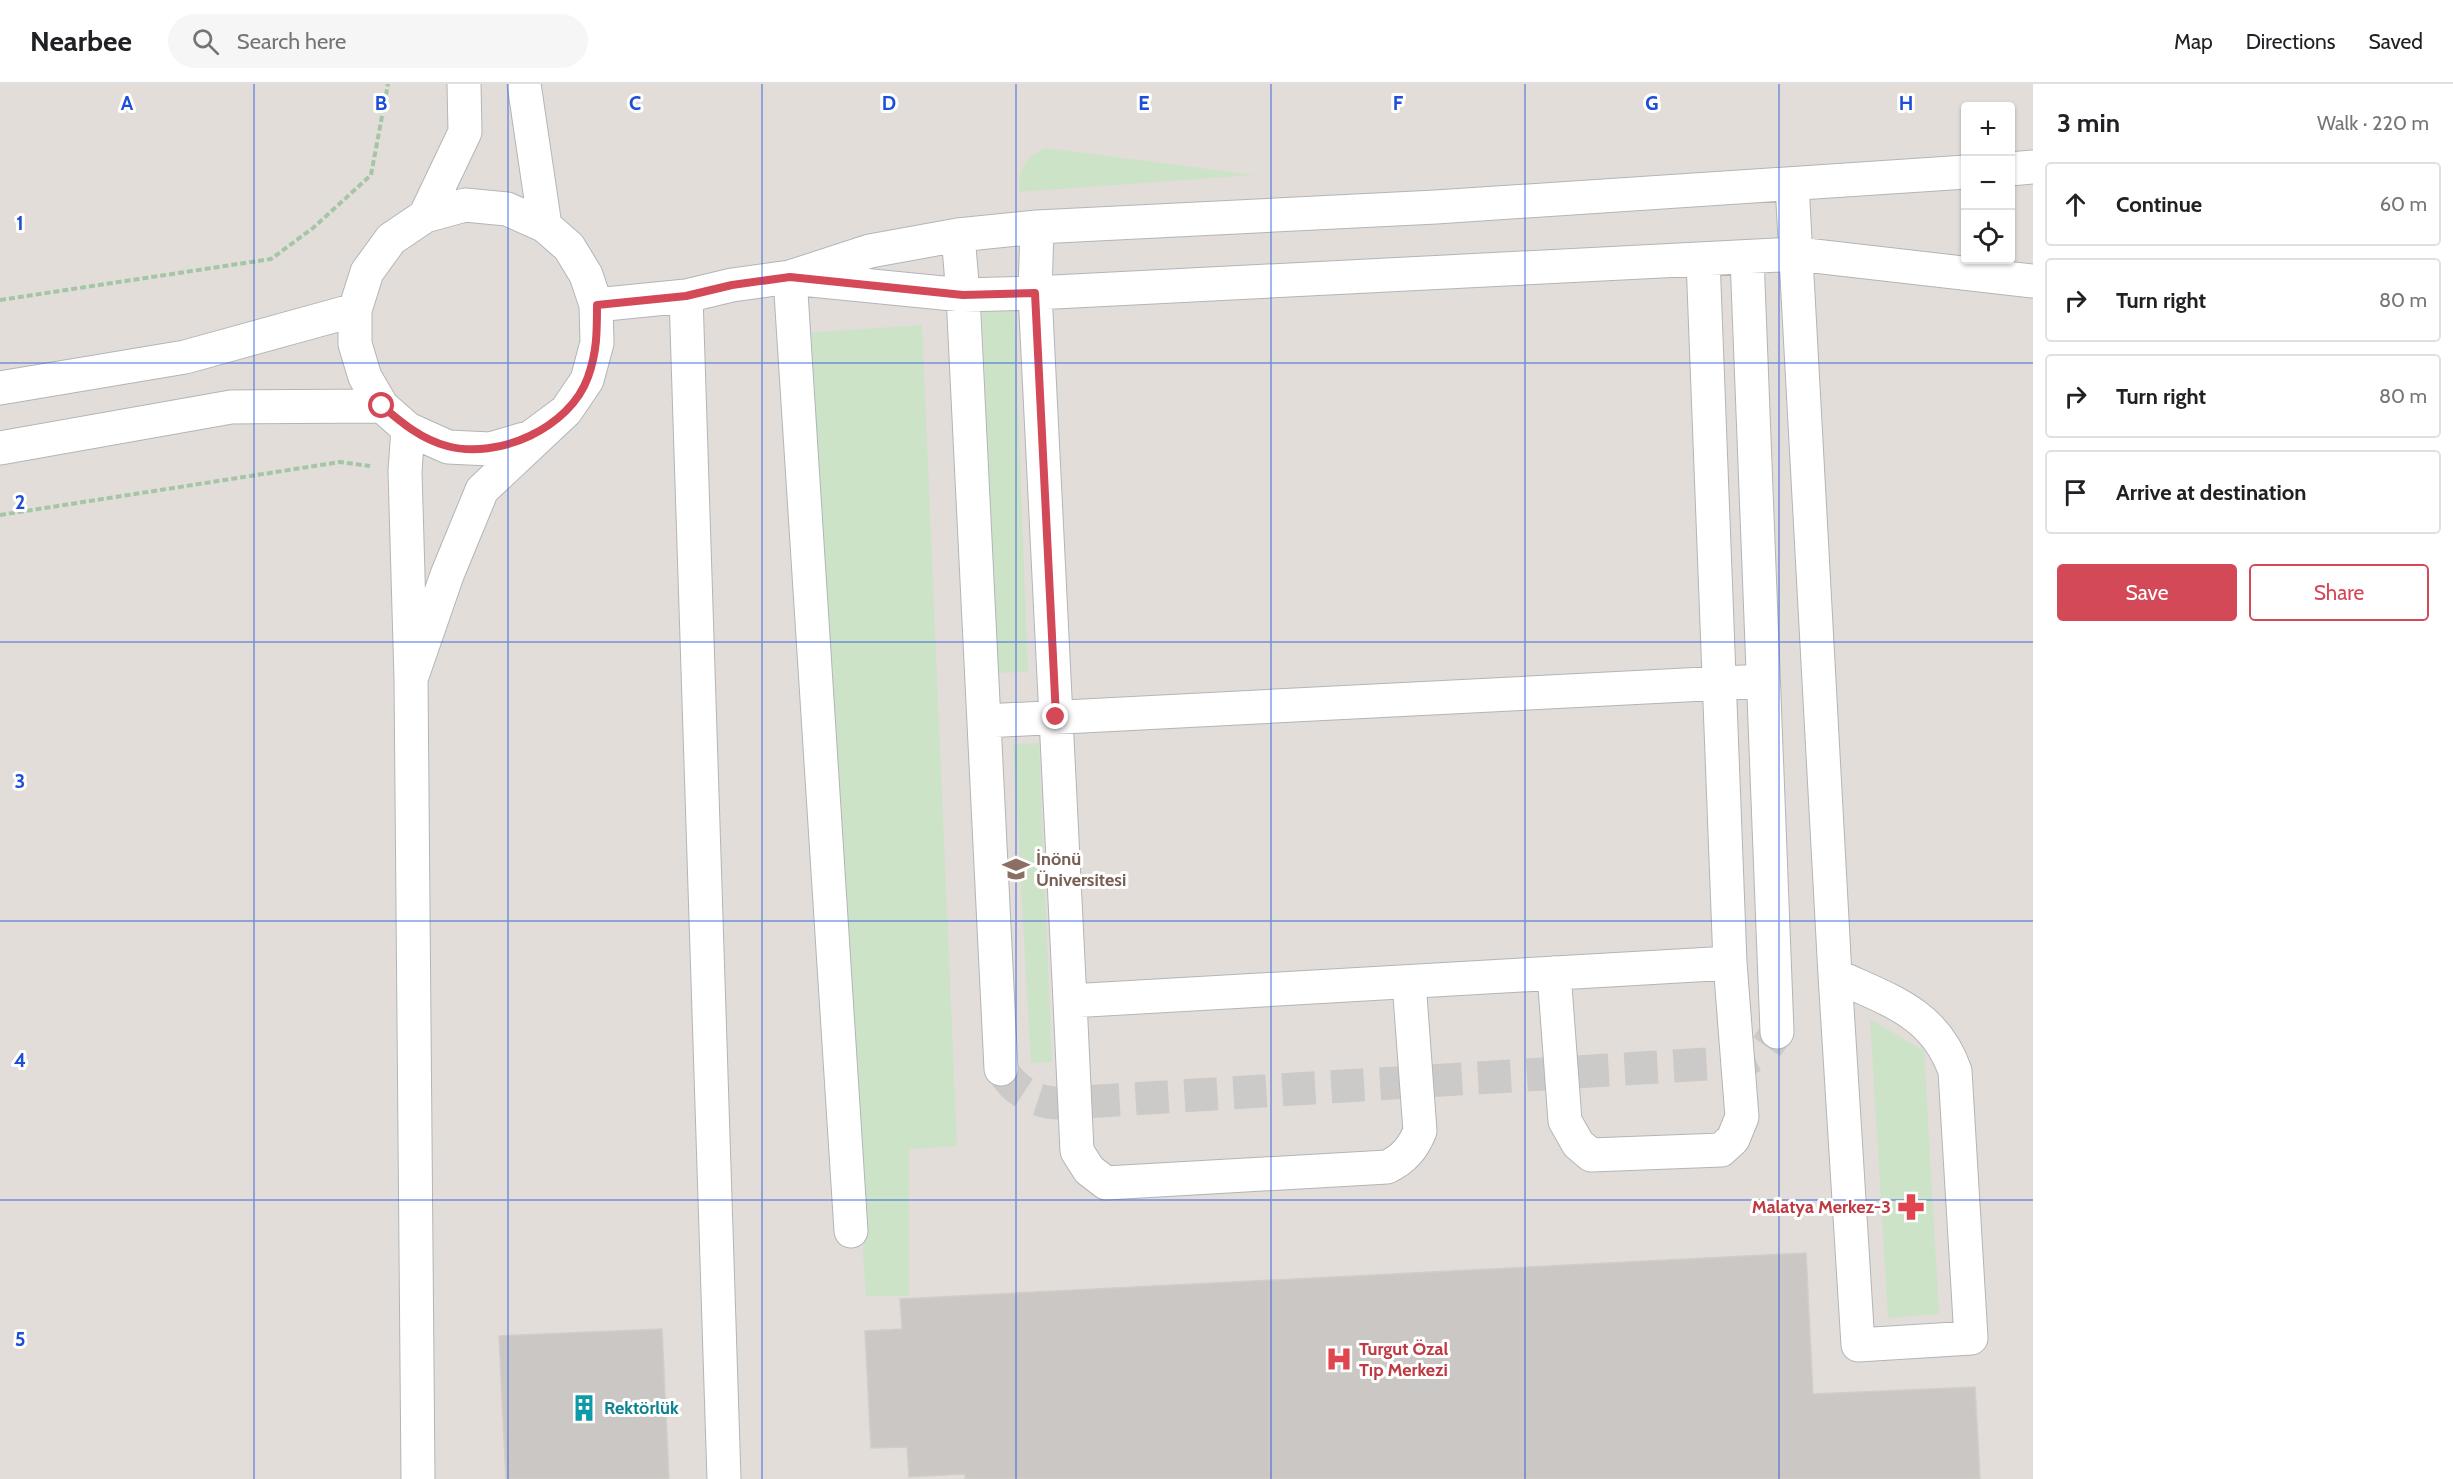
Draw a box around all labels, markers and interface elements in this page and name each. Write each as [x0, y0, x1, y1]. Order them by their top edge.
search box [168, 14, 588, 68]
text: Nearbee [30, 24, 132, 58]
icon: search [189, 25, 222, 58]
text: Search here [237, 28, 346, 55]
text: Map [2174, 29, 2213, 54]
text: Directions [2246, 29, 2335, 54]
text: Saved [2368, 29, 2423, 54]
text: A [121, 91, 134, 115]
text: B [375, 91, 387, 115]
text: C [629, 91, 641, 115]
text: D [882, 91, 896, 115]
text: E [1138, 91, 1150, 115]
text: F [1393, 91, 1404, 115]
text: G [1645, 91, 1659, 115]
text: H [1899, 91, 1913, 115]
map controls [1961, 102, 2015, 264]
button: + [1961, 102, 2015, 156]
text: 3 min [2057, 107, 2120, 139]
text: Walk · 220 m [2317, 111, 2429, 135]
button: − [1961, 156, 2015, 210]
icon: ahead [2059, 188, 2092, 221]
text: Continue [2116, 191, 2202, 218]
text: 60 m [2380, 192, 2427, 216]
button: locate [1961, 210, 2015, 264]
text: 1 [16, 211, 24, 235]
icon: right [2059, 284, 2092, 317]
text: Turn right [2116, 287, 2206, 314]
text: 80 m [2379, 288, 2427, 312]
icon: right [2059, 380, 2092, 413]
text: Turn right [2116, 383, 2206, 410]
text: 80 m [2379, 384, 2427, 408]
route start [368, 392, 394, 418]
icon: arrive [2059, 476, 2092, 509]
text: Arrive at destination [2116, 479, 2306, 506]
text: 2 [15, 490, 25, 514]
button: Save [2057, 564, 2237, 621]
button: Share [2249, 564, 2429, 621]
route end [1042, 703, 1068, 729]
text: 3 [15, 769, 25, 793]
place label: İnönü Üniversitesi [1036, 848, 1126, 891]
school or university icon: İnönü Üniversitesi [1001, 854, 1031, 884]
text: 4 [14, 1048, 26, 1072]
pharmacy icon: Malatya Merkez-3 [1896, 1192, 1926, 1222]
place label: Malatya Merkez-3 [1752, 1196, 1891, 1218]
text: 5 [15, 1327, 25, 1351]
place label: Turgut Özal Tıp Merkezi [1359, 1338, 1449, 1381]
hospital icon: Turgut Özal Tıp Merkezi [1324, 1344, 1354, 1374]
building icon: Rektörlük [569, 1393, 599, 1423]
place label: Rektörlük [604, 1397, 679, 1419]

